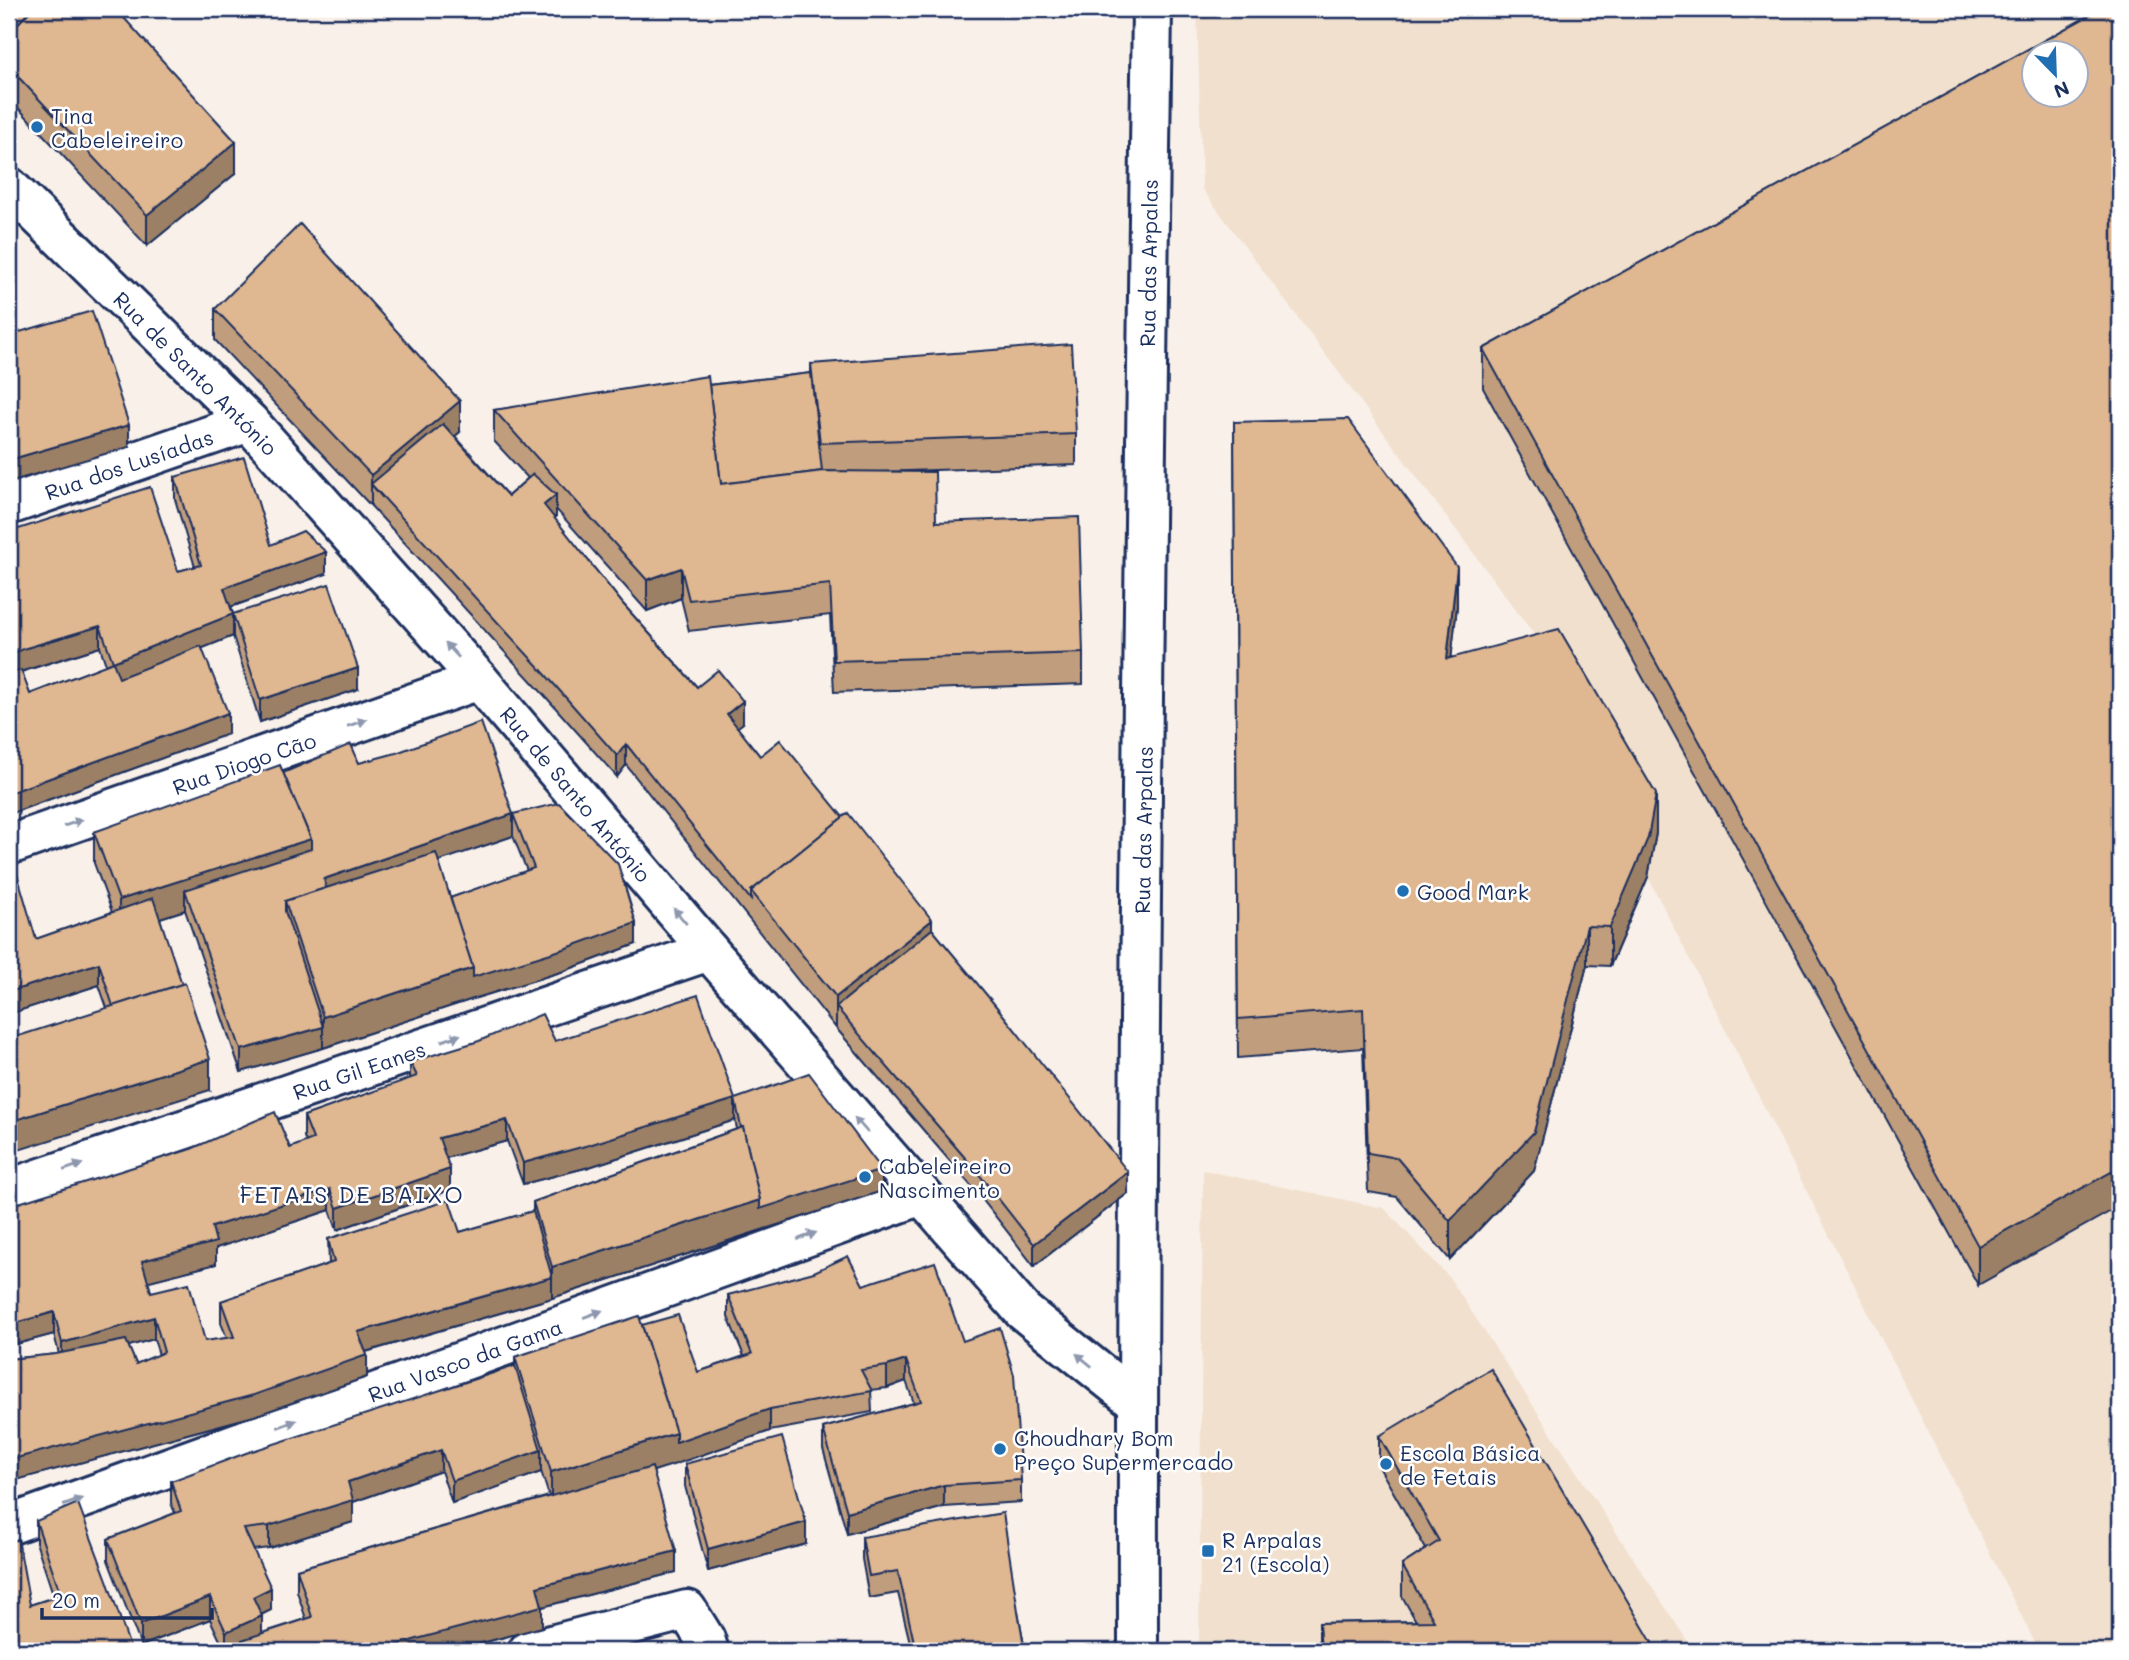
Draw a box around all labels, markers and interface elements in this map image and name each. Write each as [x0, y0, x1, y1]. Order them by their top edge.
north arrow [2021, 38, 2090, 108]
text: N [2050, 76, 2073, 104]
place label: Tina Cabeleireiro [51, 102, 183, 153]
marker: Tina Cabeleireiro [29, 119, 45, 135]
street label: Rua das Arpalas [1133, 179, 1163, 347]
street label: Rua de Santo António [108, 285, 284, 461]
street label: Rua dos Lusíadas [41, 423, 217, 505]
one-way arrow [444, 641, 460, 659]
street label: Rua de Santo António [495, 701, 657, 887]
one-way arrow [347, 717, 368, 728]
street label: Rua Diogo Cão [169, 726, 319, 800]
street label: Rua das Arpalas [1128, 746, 1158, 914]
one-way arrow [63, 817, 84, 828]
place label: Good Mark [1417, 878, 1529, 905]
marker: Good Mark [1395, 883, 1411, 899]
one-way arrow [672, 907, 688, 925]
one-way arrow [441, 1033, 462, 1043]
street label: Rua Gil Eanes [289, 1035, 429, 1105]
one-way arrow [853, 1116, 869, 1134]
place label: Cabeleireiro Nascimento [879, 1152, 1011, 1203]
one-way arrow [63, 1161, 84, 1172]
marker: Cabeleireiro Nascimento [857, 1169, 873, 1185]
district label: FETAIS DE BAIXO [239, 1179, 465, 1209]
one-way arrow [796, 1230, 817, 1241]
one-way arrow [582, 1308, 603, 1319]
street label: Rua Vasco da Gama [364, 1312, 566, 1408]
one-way arrow [1076, 1353, 1094, 1368]
one-way arrow [276, 1419, 297, 1430]
place label: Choudhary Bom Preço Supermercado [1014, 1424, 1233, 1475]
place label: Escola Básica de Fetais [1400, 1439, 1540, 1490]
marker: Choudhary Bom Preço Supermercado [992, 1441, 1008, 1457]
marker: Escola Básica de Fetais [1378, 1456, 1394, 1472]
one-way arrow [62, 1496, 83, 1507]
place label: R Arpalas 21 (Escola) [1222, 1526, 1329, 1577]
marker: R Arpalas 21 (Escola) [1200, 1543, 1216, 1559]
scale bar [42, 1576, 212, 1620]
text: 20 m [52, 1586, 100, 1613]

